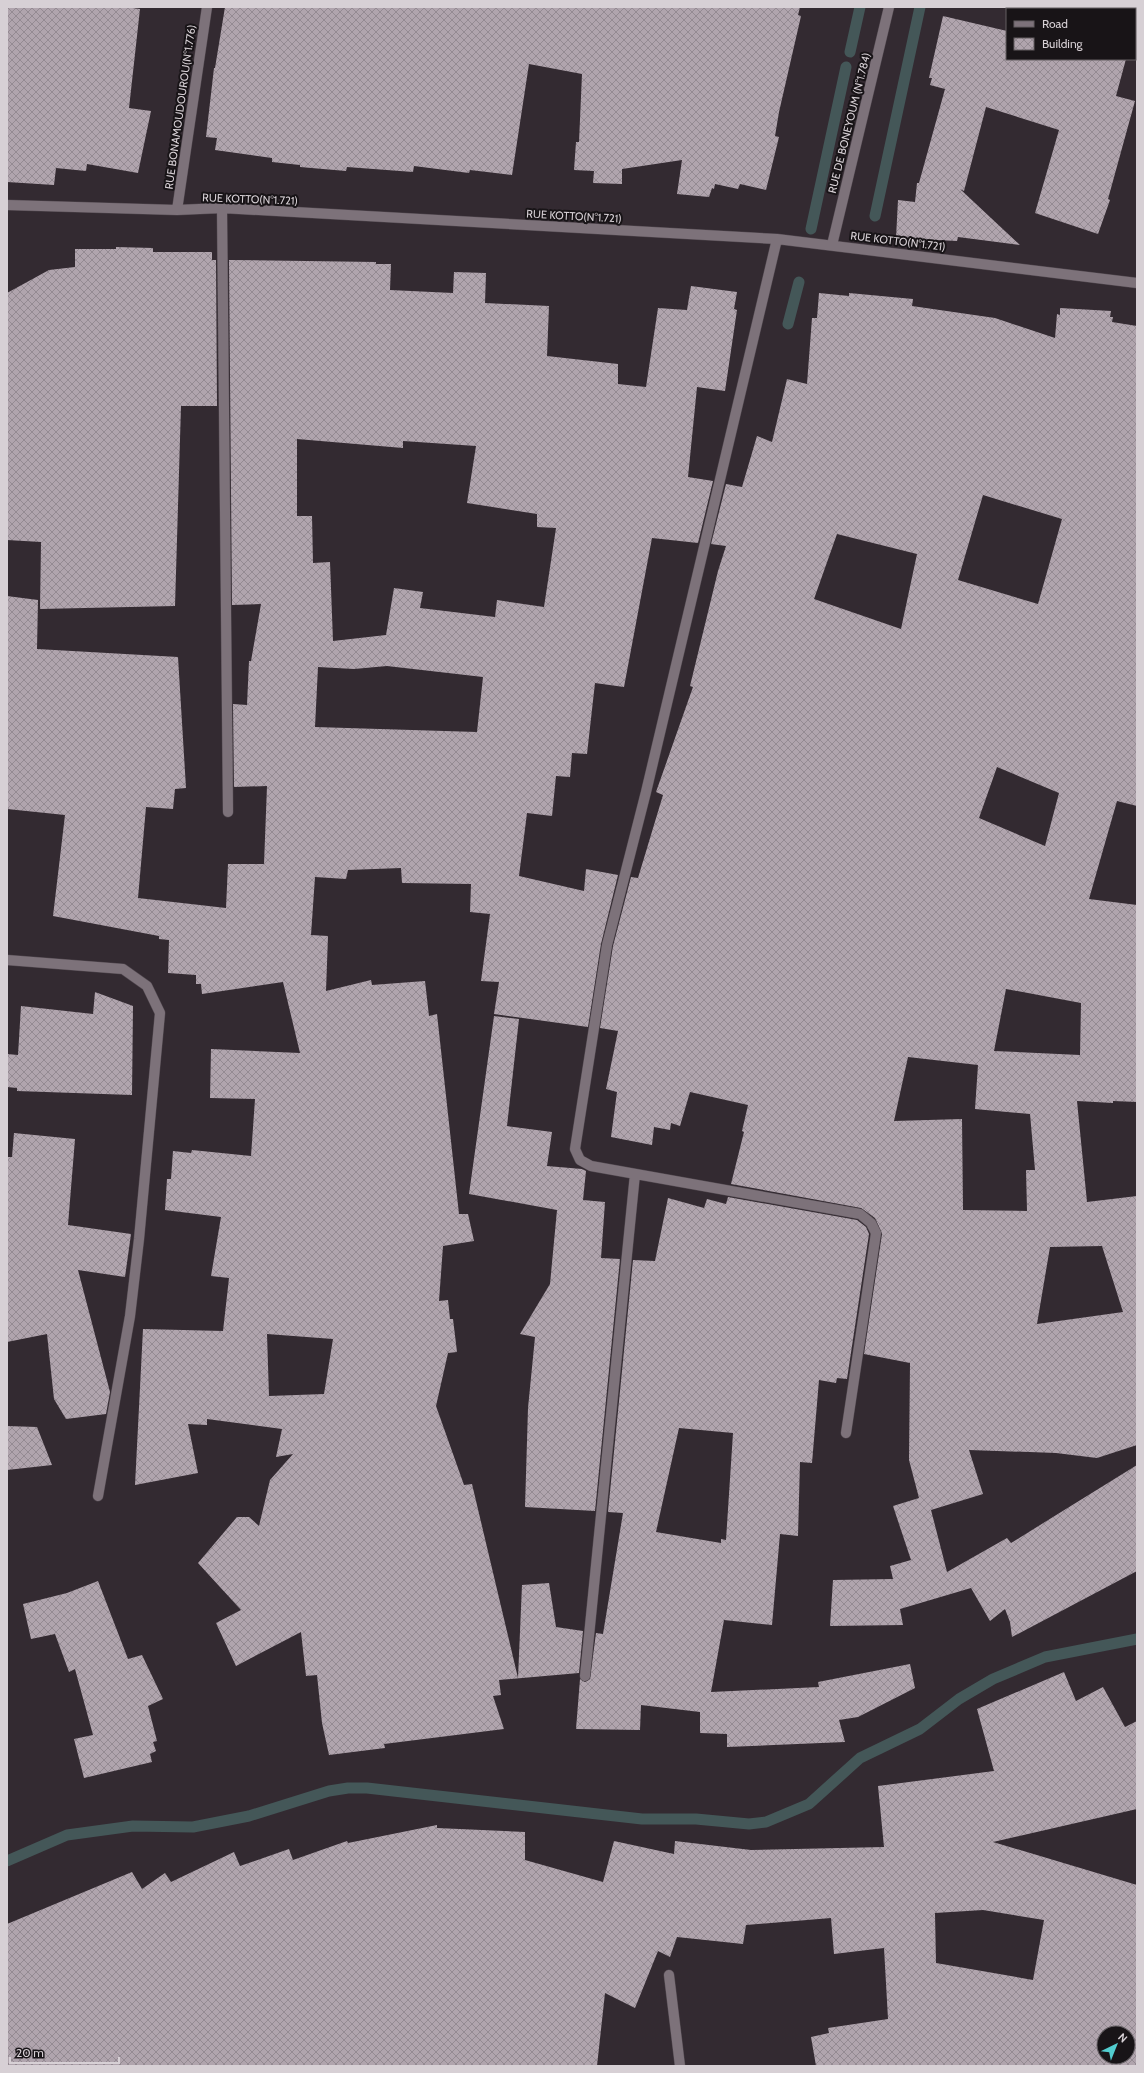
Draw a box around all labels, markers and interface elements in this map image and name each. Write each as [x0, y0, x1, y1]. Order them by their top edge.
legend [1006, 8, 1136, 60]
text: Road [1042, 16, 1068, 31]
street label: RUE BONAMOUDOUROU(N°1.776) [162, 24, 198, 190]
text: Building [1042, 36, 1084, 51]
street label: RUE DE BONEYOUM (N°1.784) [825, 51, 873, 195]
street label: RUE KOTTO(N°1.721) [202, 190, 298, 208]
street label: RUE KOTTO(N°1.721) [526, 207, 622, 225]
street label: RUE KOTTO(N°1.721) [850, 228, 946, 254]
north arrow [1096, 2025, 1136, 2065]
text: N [1115, 2030, 1130, 2045]
scale bar [10, 2039, 119, 2065]
text: 20 m [16, 2045, 44, 2060]

